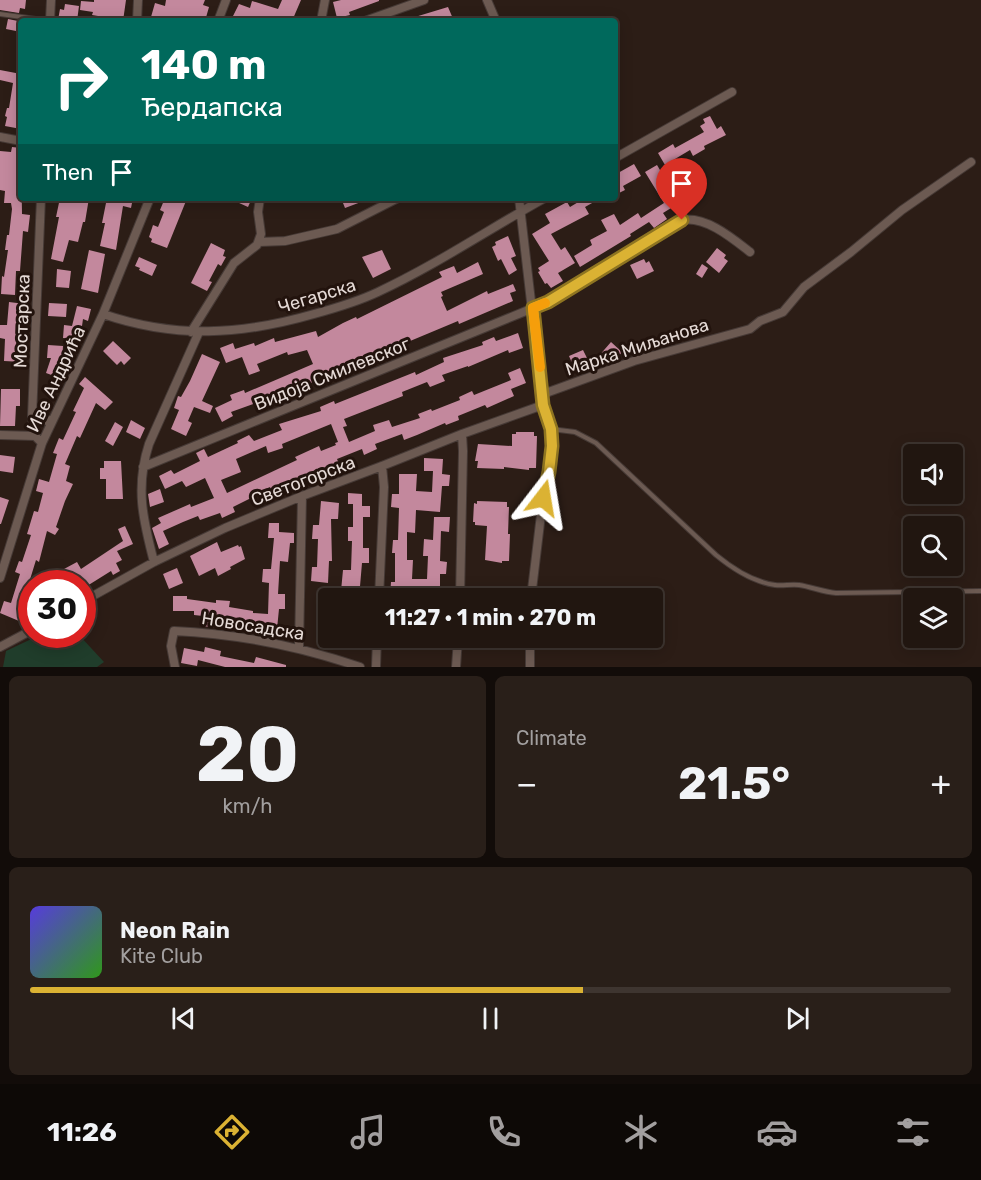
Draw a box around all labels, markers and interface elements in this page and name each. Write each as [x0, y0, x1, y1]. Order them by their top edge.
text: 140 m [141, 40, 267, 90]
icon: right [42, 42, 120, 120]
text: Ђердапска [141, 91, 283, 123]
icon: arrive [105, 156, 138, 189]
pin [656, 158, 707, 220]
text: Then [42, 159, 93, 186]
icon: arrive [665, 167, 698, 200]
street label: Мостарска [9, 274, 35, 368]
street label: Чегарска [276, 274, 358, 318]
street label: Марка Миљанова [562, 313, 712, 381]
street label: Иве Андрића [22, 322, 90, 436]
street label: Видоја Смилевског [251, 333, 413, 415]
map controls [903, 444, 963, 648]
button: sound [903, 444, 963, 504]
street label: Светогорска [248, 451, 358, 511]
position arrow [511, 466, 575, 530]
button: search [903, 516, 963, 576]
speed limit sign: 30 [18, 570, 96, 648]
button: layers [903, 588, 963, 648]
text: 11:27 · 1 min · 270 m [385, 604, 596, 631]
street label: Новосадска [200, 607, 306, 645]
text: 20 [196, 708, 299, 801]
text: Climate [516, 726, 587, 750]
text: 21.5° [678, 757, 790, 810]
text: − [516, 764, 537, 803]
text: + [930, 764, 951, 803]
text: km/h [223, 794, 272, 818]
text: Neon Rain [120, 917, 230, 944]
text: Kite Club [120, 944, 203, 968]
icon: previous [167, 1002, 200, 1035]
icon: pause [474, 1002, 507, 1035]
icon: next [781, 1002, 814, 1035]
icon: directions [211, 1111, 253, 1153]
icon: music [347, 1111, 389, 1153]
icon: phone [483, 1111, 525, 1153]
icon: climate [620, 1111, 662, 1153]
icon: car [756, 1111, 798, 1153]
icon: filters [892, 1111, 934, 1153]
text: 11:26 [47, 1116, 117, 1148]

